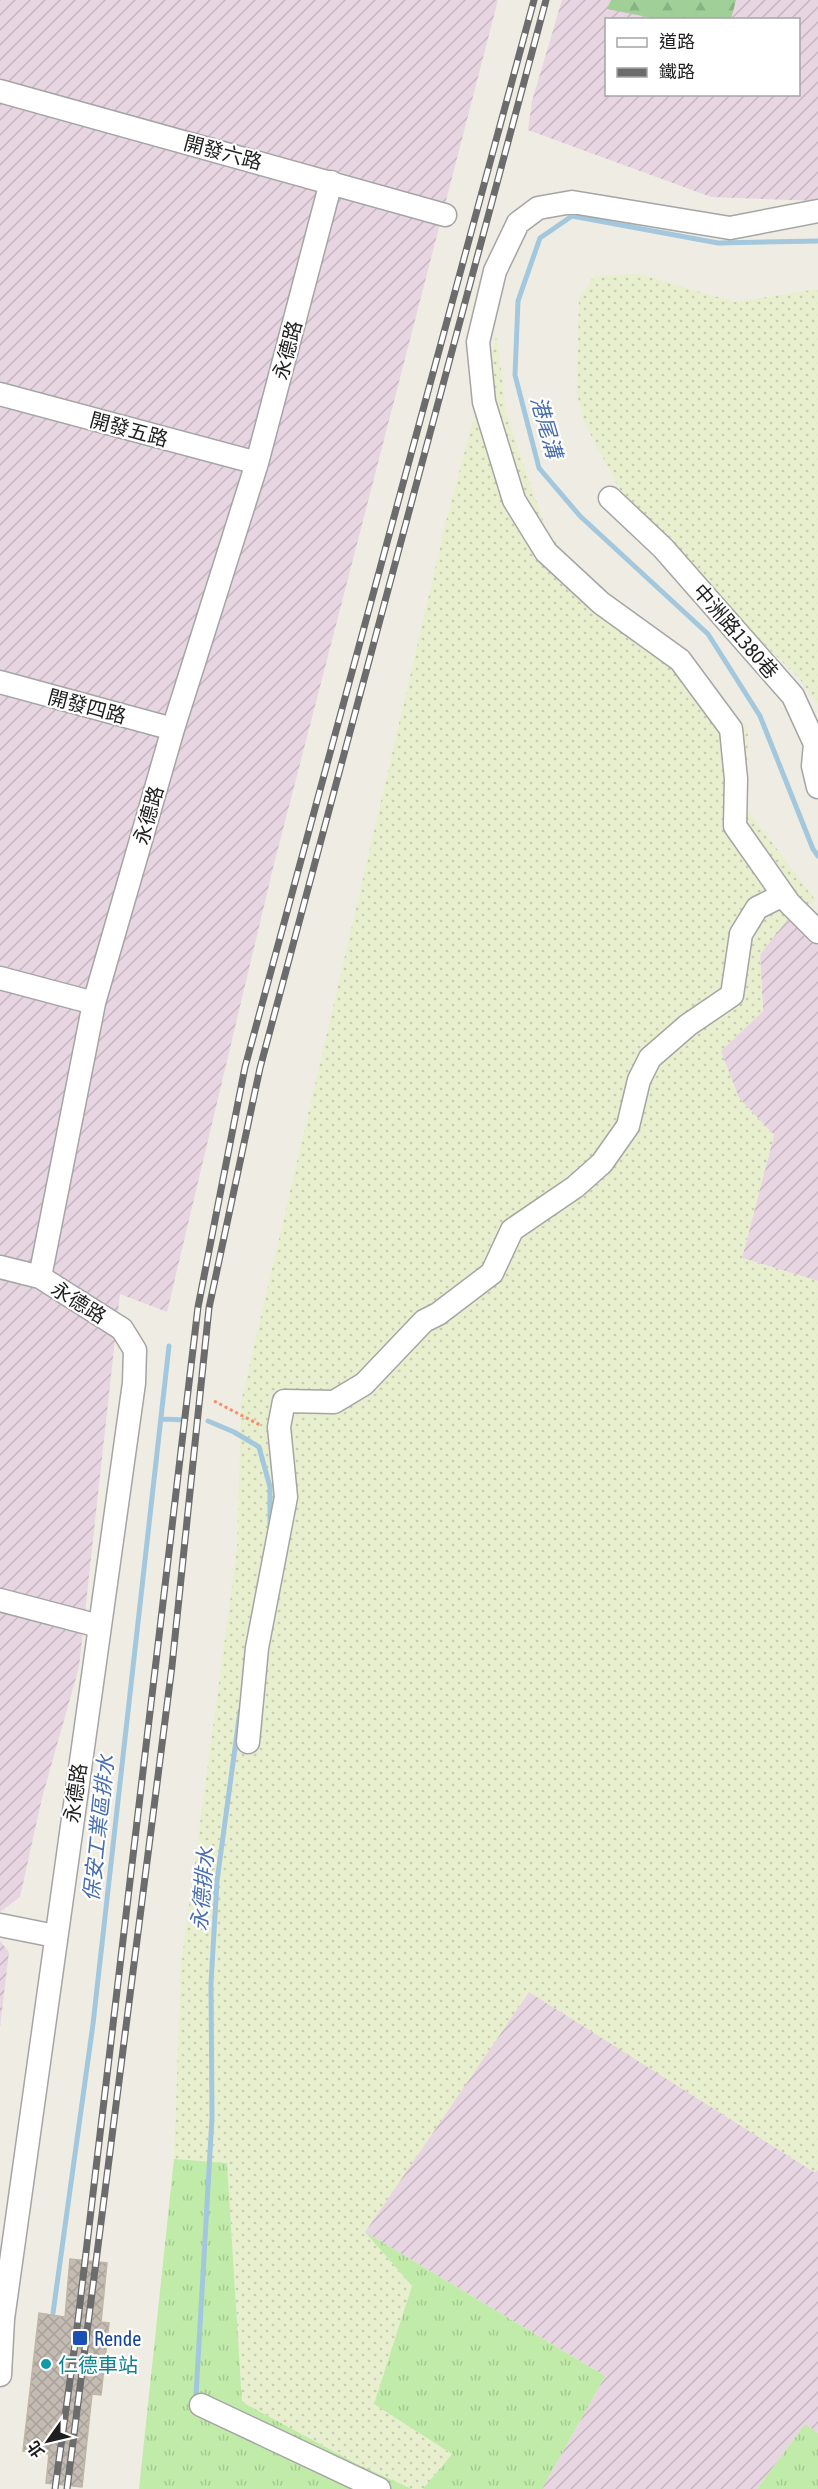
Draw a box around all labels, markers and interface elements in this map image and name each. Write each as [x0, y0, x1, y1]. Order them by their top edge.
legend [605, 18, 800, 96]
text: 道路 [659, 31, 695, 52]
text: 鐵路 [659, 61, 695, 82]
street label: 開發六路 [181, 131, 265, 173]
street label: 永德路 [268, 318, 306, 382]
water label: 港尾溝 [527, 393, 568, 463]
street label: 開發五路 [87, 408, 171, 450]
street label: 中洲路1380巷 [689, 579, 783, 683]
street label: 開發四路 [45, 685, 129, 727]
street label: 永德路 [129, 783, 167, 847]
street label: 永德路 [47, 1276, 111, 1328]
water label: 保安工業區排水 [78, 1753, 118, 1902]
street label: 永德路 [59, 1762, 91, 1824]
water label: 永德排水 [186, 1845, 218, 1932]
place label: Rende [94, 2327, 141, 2350]
marker: Rende [71, 2329, 89, 2347]
place label: 仁德車站 [58, 2353, 138, 2376]
marker: 仁德車站 [39, 2357, 53, 2371]
north arrow [18, 2411, 78, 2471]
text: 北 [24, 2438, 48, 2461]

